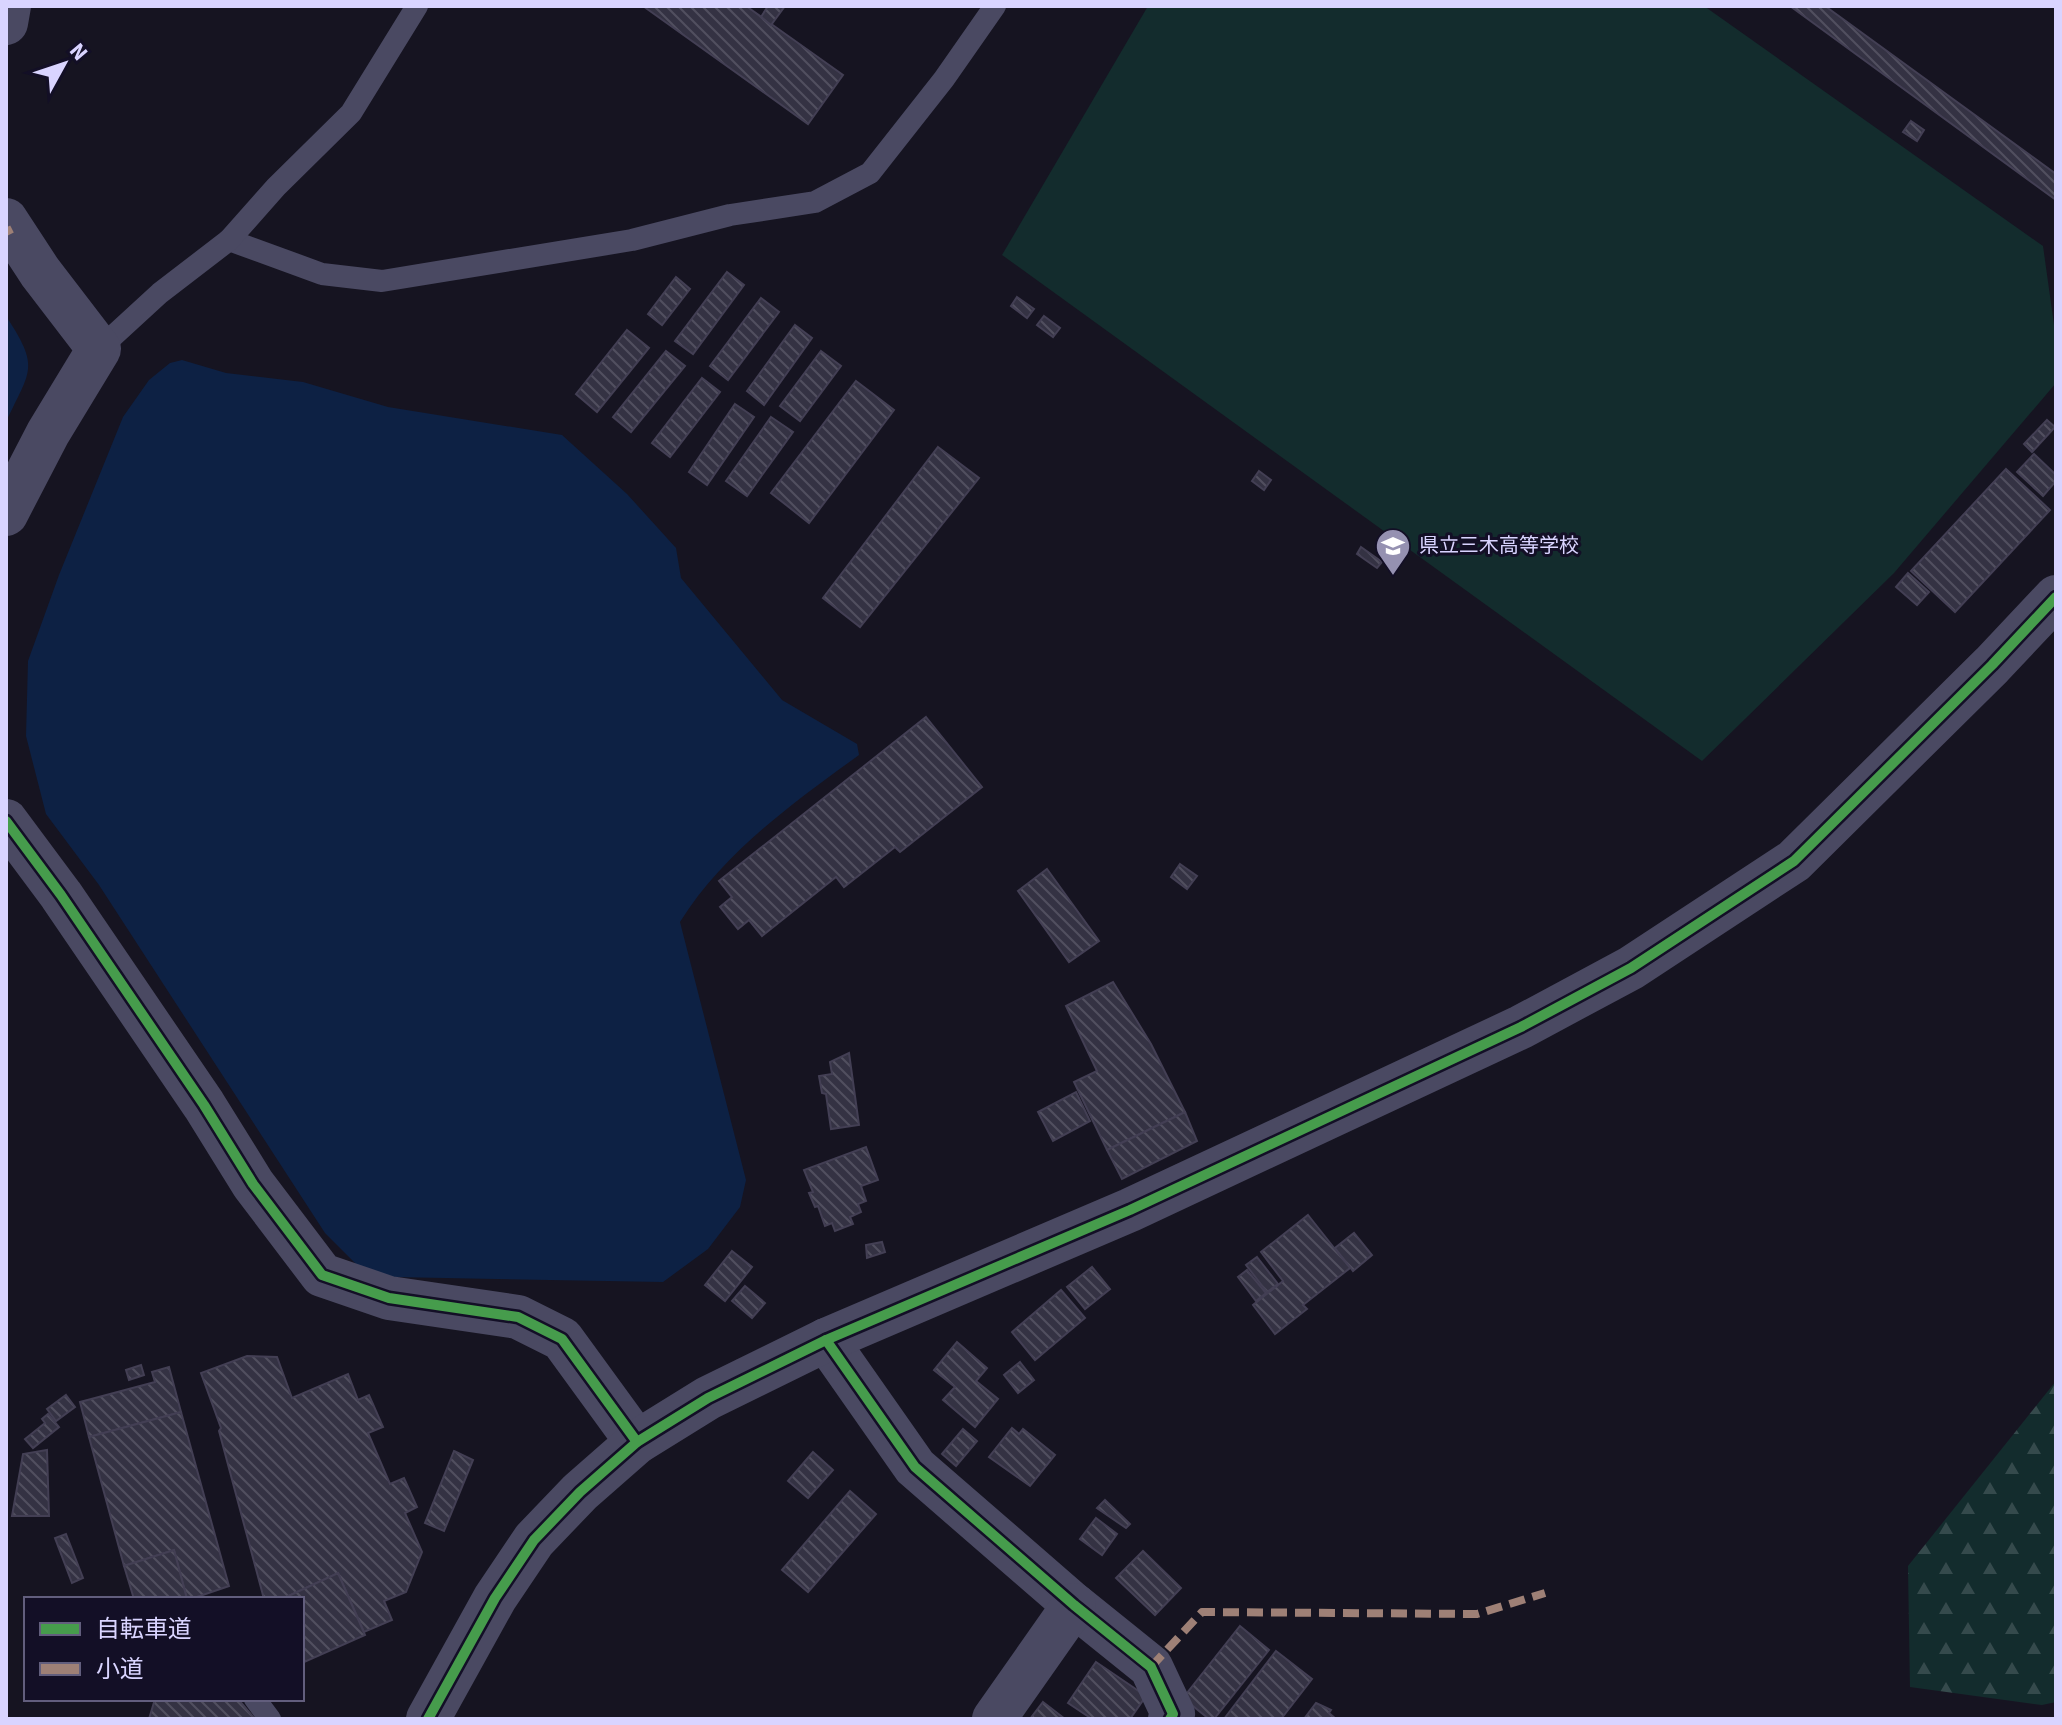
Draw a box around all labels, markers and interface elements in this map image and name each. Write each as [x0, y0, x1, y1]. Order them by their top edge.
north arrow [24, 24, 104, 104]
text: N [62, 36, 96, 68]
school or university icon: 県立三木高等学校 [1374, 527, 1412, 577]
place label: 県立三木高等学校 [1419, 532, 1579, 560]
legend [24, 1597, 304, 1701]
text: 自転車道 [96, 1612, 192, 1647]
text: 小道 [96, 1652, 144, 1687]

